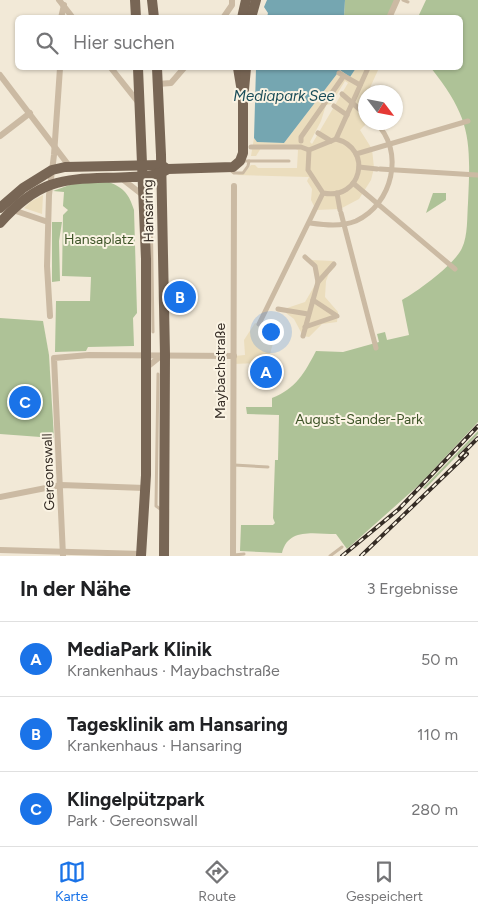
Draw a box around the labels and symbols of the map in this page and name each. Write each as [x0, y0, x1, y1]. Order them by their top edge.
north arrow [358, 85, 403, 130]
water label: Mediapark See [233, 87, 335, 105]
street label: Hansaring [139, 179, 158, 243]
park label: Hansaplatz [64, 231, 134, 248]
pin: B [164, 278, 196, 316]
your location [258, 319, 284, 345]
street label: Maybachstraße [212, 323, 229, 419]
pin: A [250, 353, 282, 391]
pin: C [9, 383, 41, 421]
park label: August-Sander-Park [295, 411, 423, 428]
street label: Gereonswall [39, 433, 58, 511]

